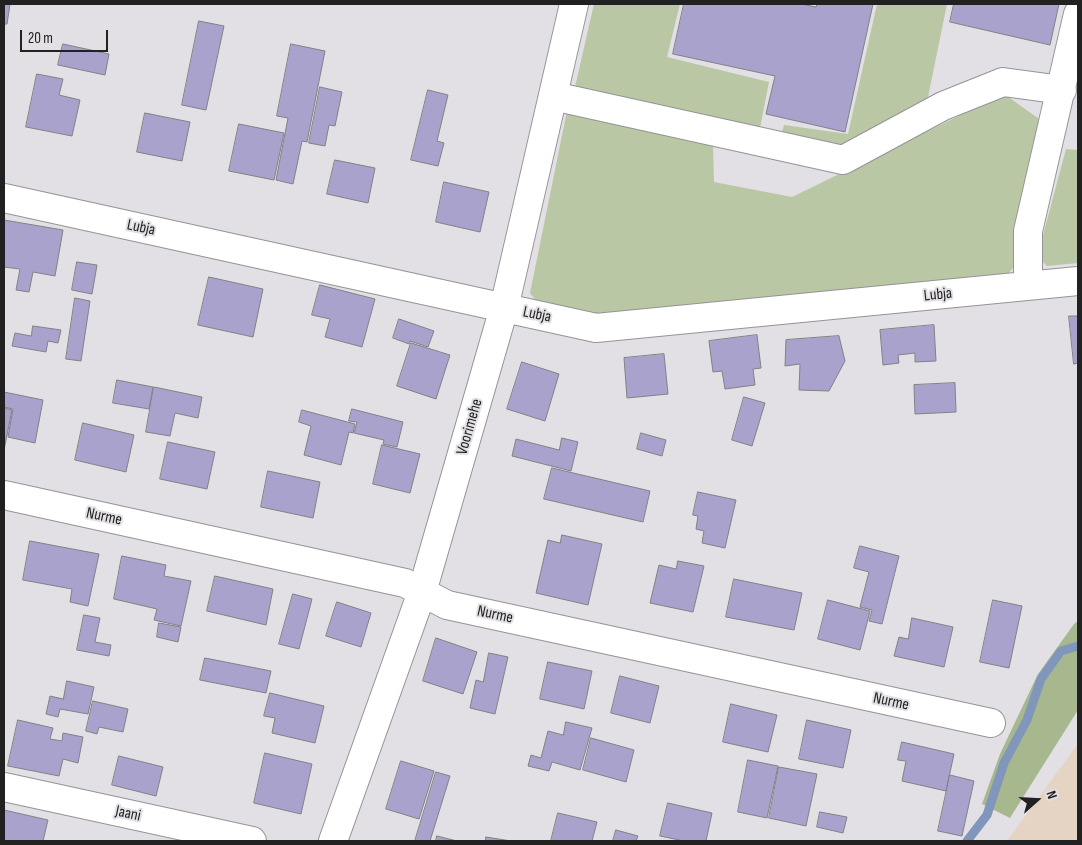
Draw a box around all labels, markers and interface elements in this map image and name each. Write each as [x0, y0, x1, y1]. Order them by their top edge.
scale bar [22, 20, 110, 52]
text: 20 m [28, 29, 53, 48]
street label: Lubja [125, 216, 157, 240]
street label: Lubja [923, 284, 953, 306]
street label: Lubja [521, 303, 553, 327]
street label: Voorimehe [453, 397, 487, 457]
street label: Nurme [84, 504, 124, 530]
street label: Nurme [475, 602, 515, 628]
street label: Nurme [871, 689, 911, 715]
north arrow [1012, 775, 1062, 825]
text: N [1042, 789, 1061, 801]
street label: Jaani [114, 802, 142, 826]

